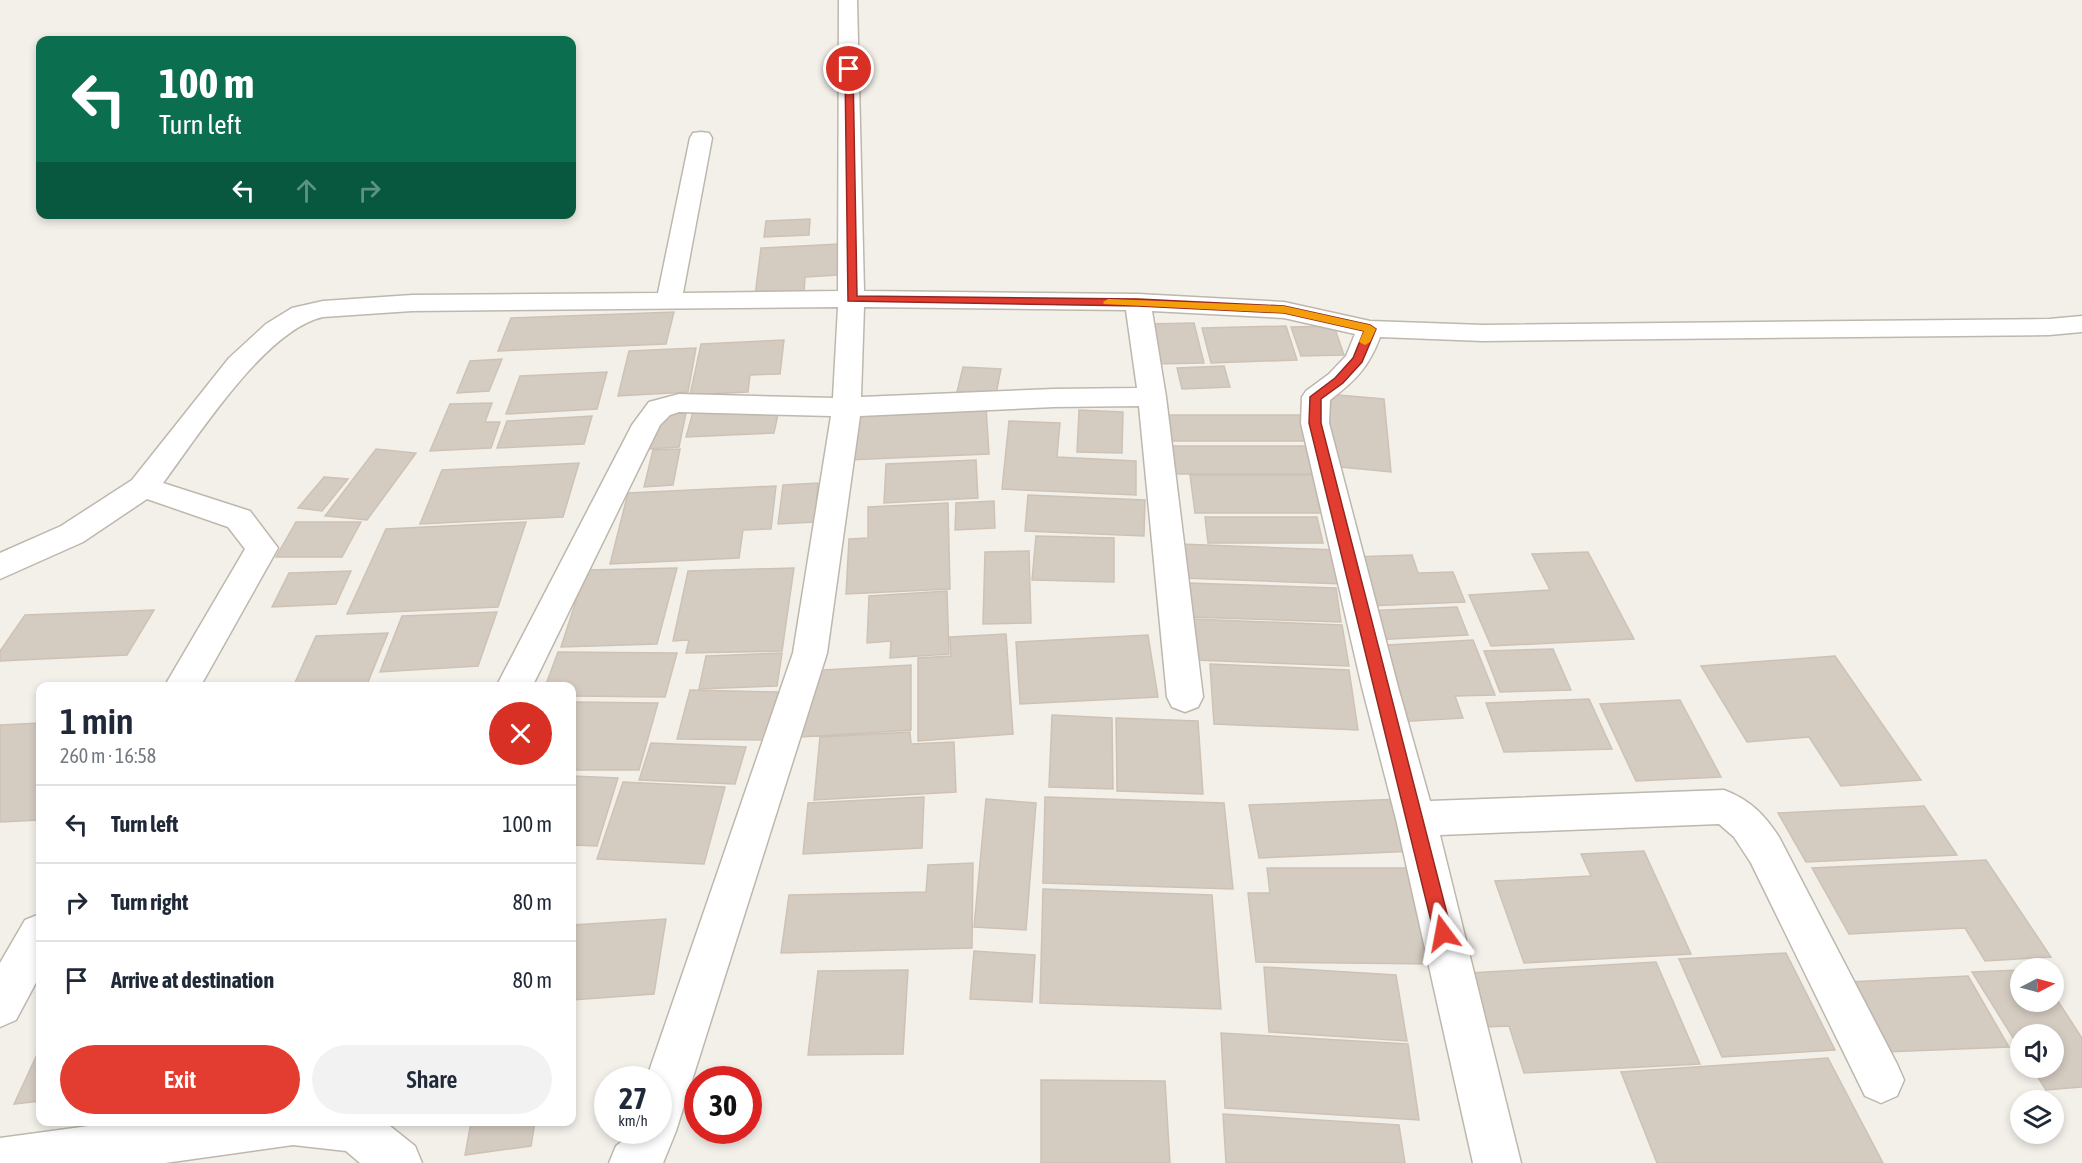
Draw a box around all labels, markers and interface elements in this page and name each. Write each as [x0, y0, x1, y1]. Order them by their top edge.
pin [823, 43, 874, 94]
icon: arrive [832, 52, 865, 85]
text: 100 m [159, 59, 254, 107]
icon: left [60, 60, 138, 138]
text: Turn left [159, 109, 242, 140]
icon: left [227, 174, 260, 207]
icon: ahead [290, 174, 323, 207]
icon: right [353, 174, 386, 207]
text: 1 min [60, 700, 134, 742]
button: close [489, 702, 552, 765]
text: 260 m · 16:58 [60, 744, 156, 767]
icon: left [60, 808, 93, 841]
text: Turn left [111, 811, 178, 837]
text: 100 m [502, 811, 552, 837]
icon: right [60, 886, 93, 919]
text: Turn right [111, 889, 188, 915]
text: 80 m [512, 889, 552, 915]
position arrow [1411, 901, 1475, 965]
north arrow [2010, 958, 2064, 1012]
map controls [2010, 958, 2064, 1144]
icon: arrive [60, 964, 93, 997]
text: Arrive at destination [111, 967, 274, 993]
text: 80 m [512, 967, 552, 993]
button: sound [2010, 1024, 2064, 1078]
button: Exit [60, 1045, 300, 1114]
button: Share [312, 1045, 552, 1114]
speed limit sign: 30 [684, 1066, 762, 1144]
text: 27 [619, 1081, 647, 1115]
button: layers [2010, 1090, 2064, 1144]
text: km/h [618, 1112, 648, 1129]

